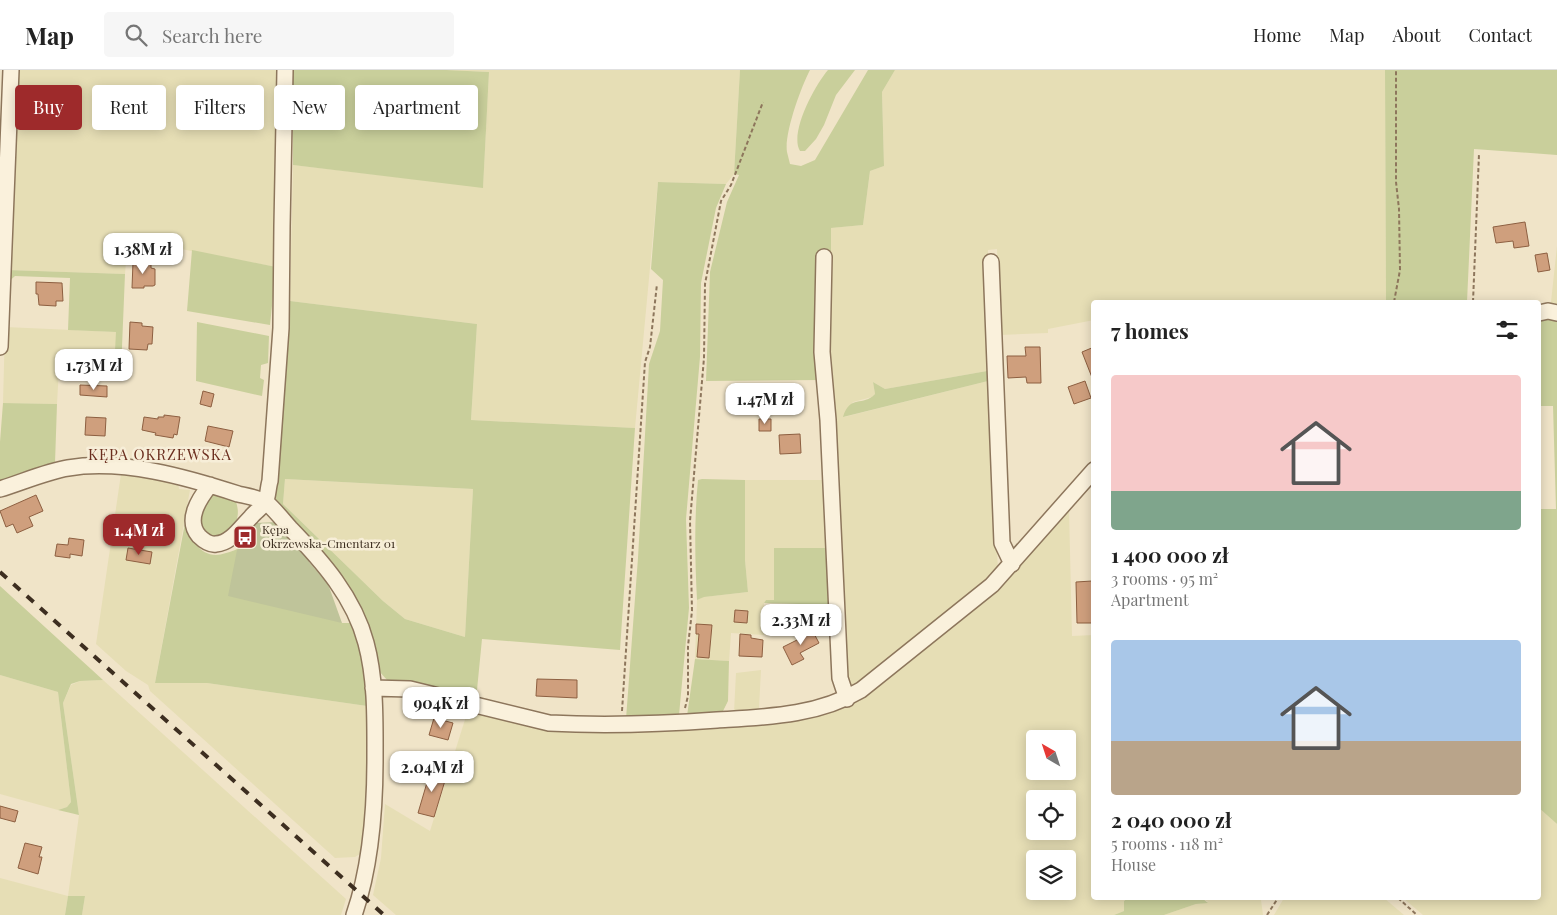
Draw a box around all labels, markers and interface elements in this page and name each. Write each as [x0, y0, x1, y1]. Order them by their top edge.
search box [104, 12, 454, 57]
text: Map [25, 19, 74, 51]
icon: search [122, 21, 150, 49]
text: Search here [162, 22, 262, 48]
text: Home [1253, 23, 1301, 47]
text: Map [1329, 23, 1364, 47]
text: About [1392, 23, 1441, 47]
text: Contact [1469, 23, 1532, 47]
chip: Buy [15, 85, 82, 130]
chip: Rent [92, 85, 166, 130]
chip: Filters [176, 85, 264, 130]
chip: New [274, 85, 345, 130]
chip: Apartment [355, 85, 478, 130]
pin: 1.38M zł [91, 232, 195, 275]
text: 1.38M zł [114, 238, 172, 259]
text: 7 homes [1111, 316, 1189, 344]
icon: filters [1493, 316, 1521, 344]
pin: 1.73M zł [42, 348, 146, 391]
text: 1.73M zł [66, 354, 122, 375]
pin: 1.47M zł [713, 382, 817, 425]
text: 1.47M zł [736, 388, 794, 409]
icon: home [1271, 408, 1361, 498]
district label: KĘPA OKRZEWSKA [88, 444, 232, 464]
pin: 1.4M zł [93, 514, 185, 556]
text: 1.4M zł [114, 519, 164, 540]
place label: Kępa Okrzewska-Cmentarz 01 [262, 521, 396, 551]
bus stop icon: Kępa Okrzewska-Cmentarz 01 [232, 524, 258, 550]
text: 1 400 000 zł [1111, 540, 1229, 568]
text: 3 rooms · 95 m² [1111, 568, 1218, 589]
text: Apartment [1111, 589, 1189, 610]
pin: 2.33M zł [749, 604, 853, 646]
text: 2.33M zł [772, 609, 830, 630]
icon: home [1271, 673, 1361, 763]
pin: 904K zł [395, 686, 487, 729]
text: 904K zł [413, 692, 469, 713]
north arrow [1026, 730, 1076, 780]
map controls [1026, 730, 1076, 900]
pin: 2.04M zł [380, 750, 484, 793]
text: 2.04M zł [401, 756, 463, 777]
button: locate [1026, 790, 1076, 840]
text: 2 040 000 zł [1111, 805, 1232, 833]
text: 5 rooms · 118 m² [1111, 833, 1223, 854]
button: layers [1026, 850, 1076, 900]
text: House [1111, 854, 1156, 875]

